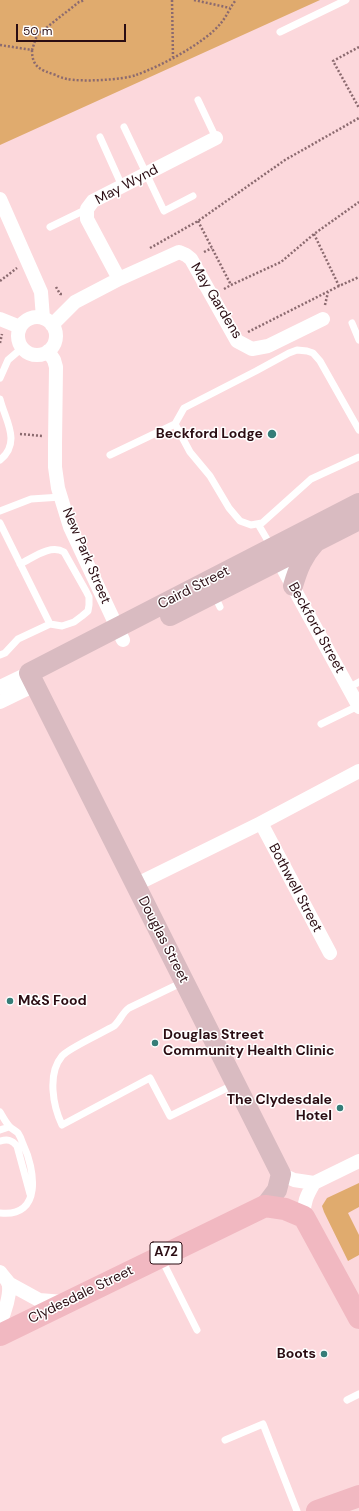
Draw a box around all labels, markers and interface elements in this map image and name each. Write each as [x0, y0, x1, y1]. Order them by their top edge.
scale bar [18, 16, 128, 42]
text: 50 m [23, 23, 52, 39]
street label: May Wynd [93, 161, 161, 209]
street label: May Gardens [187, 260, 245, 342]
place label: Beckford Lodge [156, 426, 263, 442]
marker: Beckford Lodge [266, 428, 278, 440]
street label: New Park Street [58, 505, 114, 607]
street label: Caird Street [155, 563, 233, 613]
street label: Beckford Street [284, 580, 348, 676]
street label: Bothwell Street [265, 841, 325, 935]
street label: Douglas Street [134, 894, 192, 986]
place label: M&S Food [18, 993, 87, 1009]
marker: M&S Food [5, 996, 15, 1006]
place label: Douglas Street Community Health Clinic [163, 1027, 334, 1060]
marker: Douglas Street Community Health Clinic [150, 1038, 160, 1048]
place label: The Clydesdale Hotel [227, 1092, 332, 1124]
marker: The Clydesdale Hotel [335, 1103, 345, 1113]
road number: A72 [150, 1242, 182, 1264]
street label: Clydesdale Street [26, 1262, 136, 1328]
place label: Boots [277, 1346, 316, 1362]
marker: Boots [319, 1349, 329, 1359]

